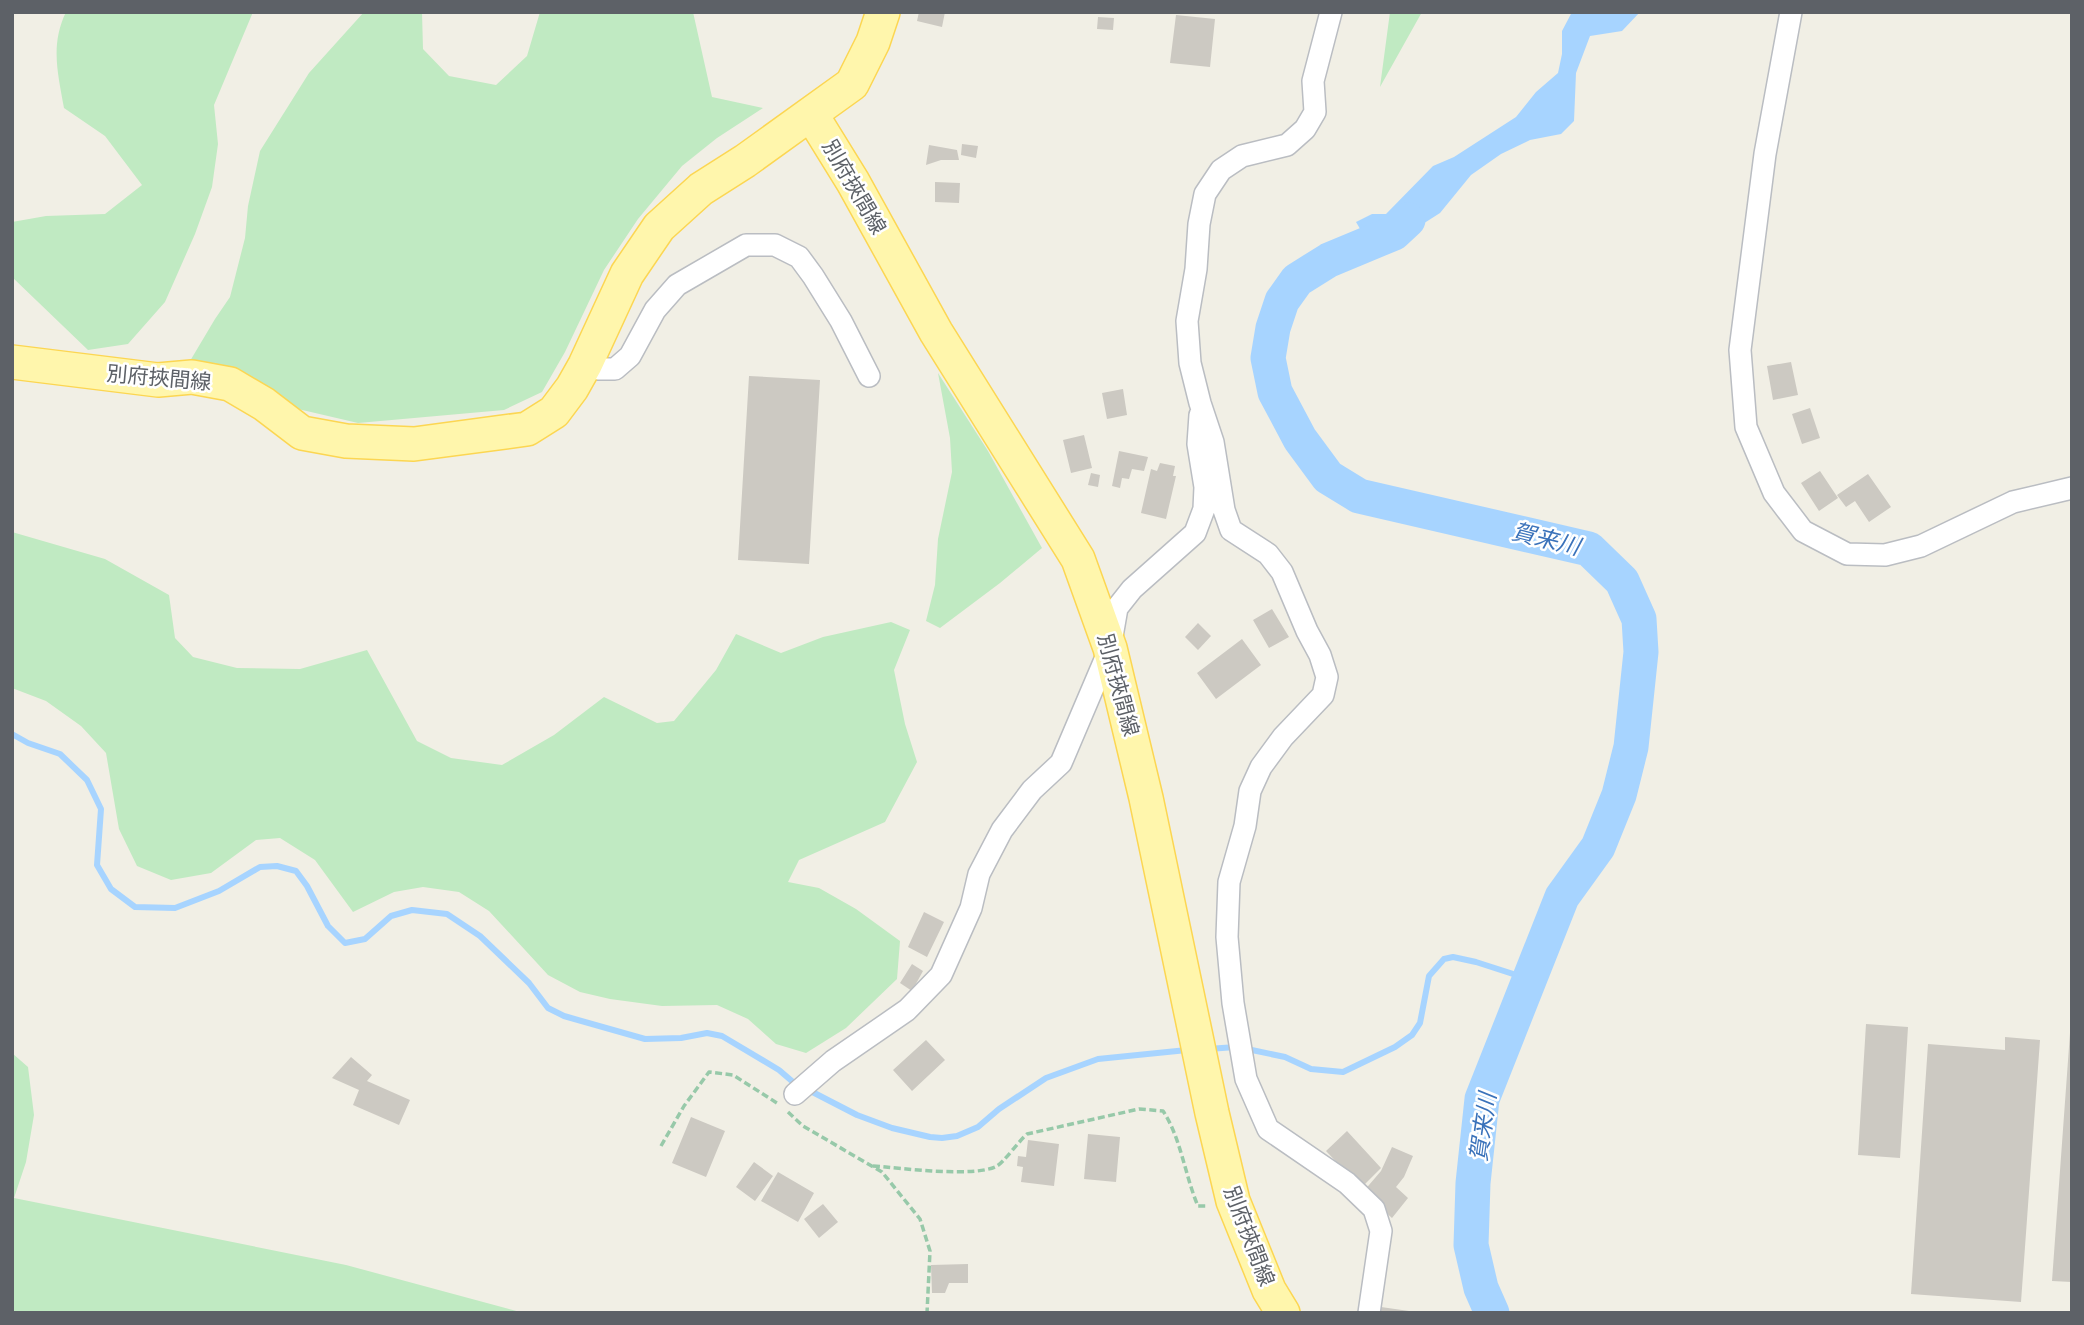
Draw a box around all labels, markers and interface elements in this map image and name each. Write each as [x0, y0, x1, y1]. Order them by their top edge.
street label: 別府挾間線 [818, 136, 891, 238]
street label: 別府挾間線 [106, 361, 212, 394]
water label: 賀来川 [1509, 518, 1586, 561]
street label: 別府挾間線 [1094, 631, 1143, 739]
water label: 賀来川 [1465, 1088, 1501, 1163]
street label: 別府挾間線 [1220, 1183, 1279, 1289]

